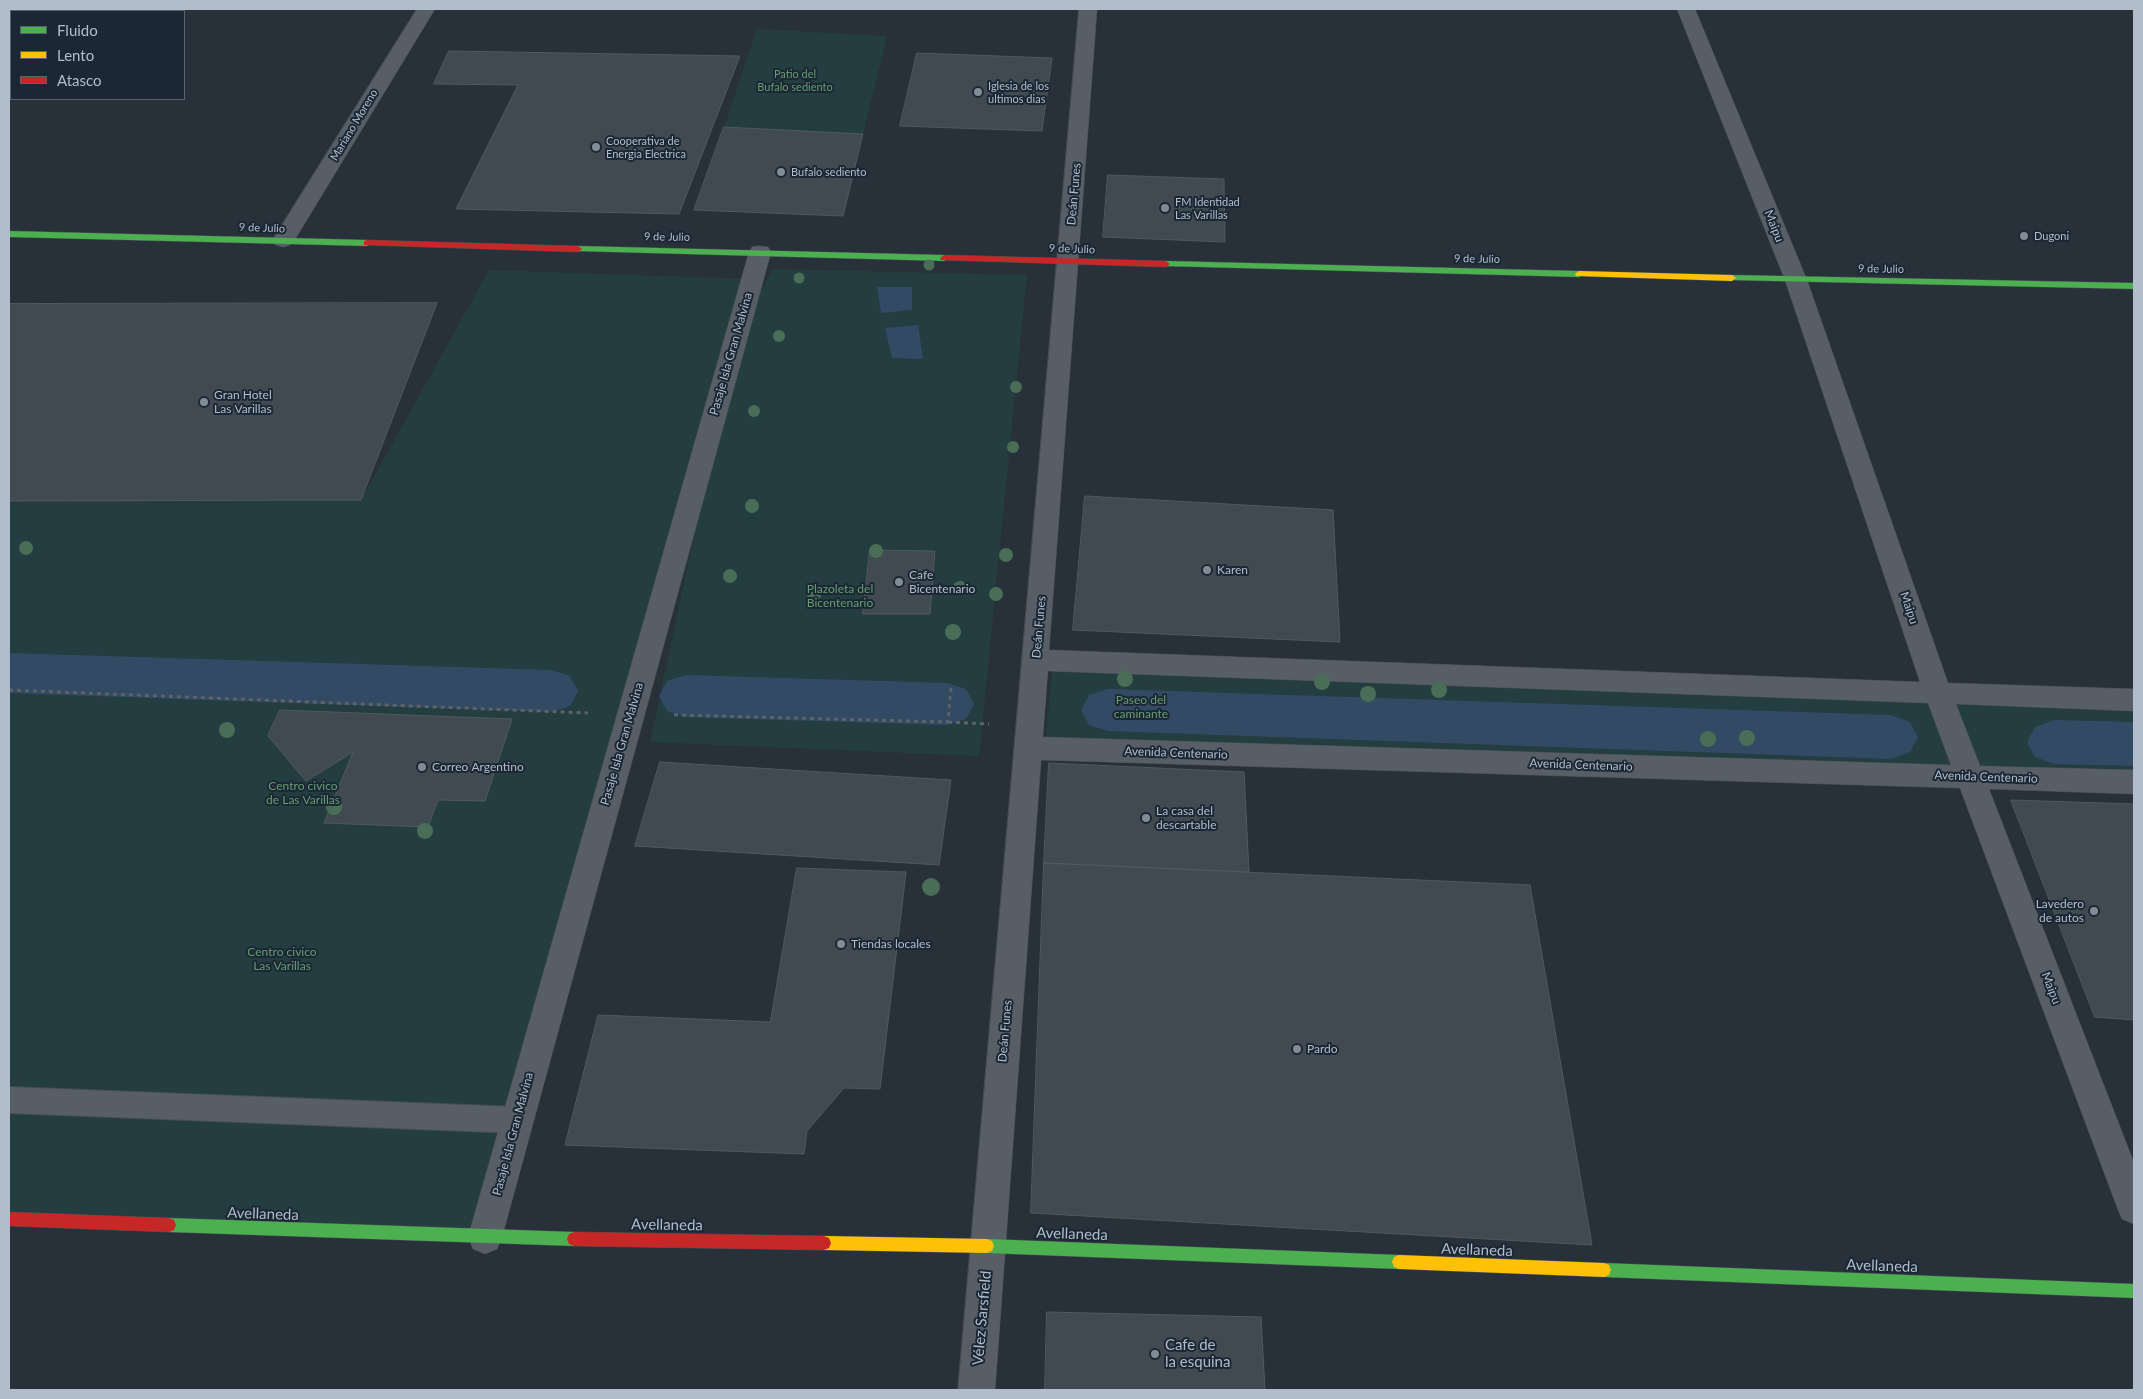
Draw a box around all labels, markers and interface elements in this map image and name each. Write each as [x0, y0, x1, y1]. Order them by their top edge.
legend [10, 10, 185, 100]
text: Fluido [57, 21, 98, 39]
text: Lento [57, 46, 94, 64]
park label: Patio del Bufalo sediento [757, 67, 833, 93]
text: Atasco [57, 71, 102, 89]
place label: Iglesia de los ultimos dias [988, 79, 1049, 105]
marker: Iglesia de los ultimos dias [972, 86, 984, 98]
street label: Mariano Moreno [327, 87, 381, 163]
place label: Cooperativa de Energia Electrica [606, 134, 686, 160]
marker: Cooperativa de Energia Electrica [590, 141, 602, 153]
street label: Deán Funes [1064, 162, 1084, 226]
place label: Bufalo sediento [791, 165, 866, 179]
marker: Bufalo sediento [775, 166, 787, 178]
place label: FM Identidad Las Varillas [1175, 195, 1240, 221]
marker: FM Identidad Las Varillas [1159, 202, 1171, 214]
street label: Maipu [1761, 208, 1787, 244]
street label: 9 de Julio [239, 221, 285, 235]
place label: Dugoni [2034, 229, 2069, 243]
street label: 9 de Julio [644, 230, 690, 244]
marker: Dugoni [2018, 230, 2030, 242]
street label: 9 de Julio [1049, 242, 1095, 256]
street label: 9 de Julio [1454, 252, 1500, 266]
street label: 9 de Julio [1858, 262, 1904, 276]
street label: Pasaje Isla Gran Malvina [707, 291, 755, 417]
place label: Gran Hotel Las Varillas [214, 388, 272, 416]
marker: Gran Hotel Las Varillas [198, 396, 210, 408]
place label: Karen [1217, 563, 1248, 577]
marker: Karen [1201, 564, 1213, 576]
place label: Cafe Bicentenario [909, 568, 975, 596]
marker: Cafe Bicentenario [893, 576, 905, 588]
park label: Plazoleta del Bicentenario [807, 582, 873, 610]
street label: Maipu [1897, 590, 1921, 626]
street label: Deán Funes [1029, 595, 1049, 659]
street label: Pasaje Isla Gran Malvina [598, 681, 646, 807]
park label: Paseo del caminante [1114, 693, 1168, 721]
street label: Avenida Centenario [1124, 744, 1228, 762]
street label: Avenida Centenario [1529, 756, 1633, 774]
place label: Correo Argentino [432, 760, 524, 774]
marker: Correo Argentino [416, 761, 428, 773]
street label: Avenida Centenario [1934, 768, 2038, 786]
park label: Centro civico de Las Varillas [266, 779, 340, 807]
place label: La casa del descartable [1156, 804, 1216, 832]
marker: La casa del descartable [1140, 812, 1152, 824]
place label: Lavedero de autos [2036, 897, 2084, 925]
marker: Lavedero de autos [2088, 905, 2100, 917]
place label: Tiendas locales [851, 937, 931, 951]
marker: Tiendas locales [835, 938, 847, 950]
park label: Centro civico Las Varillas [247, 945, 317, 973]
street label: Maipu [2038, 970, 2064, 1006]
street label: Deán Funes [995, 999, 1015, 1063]
place label: Pardo [1307, 1042, 1338, 1056]
marker: Pardo [1291, 1043, 1303, 1055]
street label: Pasaje Isla Gran Malvina [490, 1071, 536, 1197]
street label: Avellaneda [227, 1204, 299, 1224]
street label: Avellaneda [631, 1215, 703, 1235]
street label: Avellaneda [1036, 1224, 1108, 1244]
street label: Avellaneda [1441, 1240, 1513, 1260]
street label: Avellaneda [1846, 1256, 1918, 1276]
street label: Vélez Sarsfield [969, 1270, 995, 1366]
place label: Cafe de la esquina [1165, 1336, 1230, 1371]
marker: Cafe de la esquina [1149, 1348, 1161, 1360]

